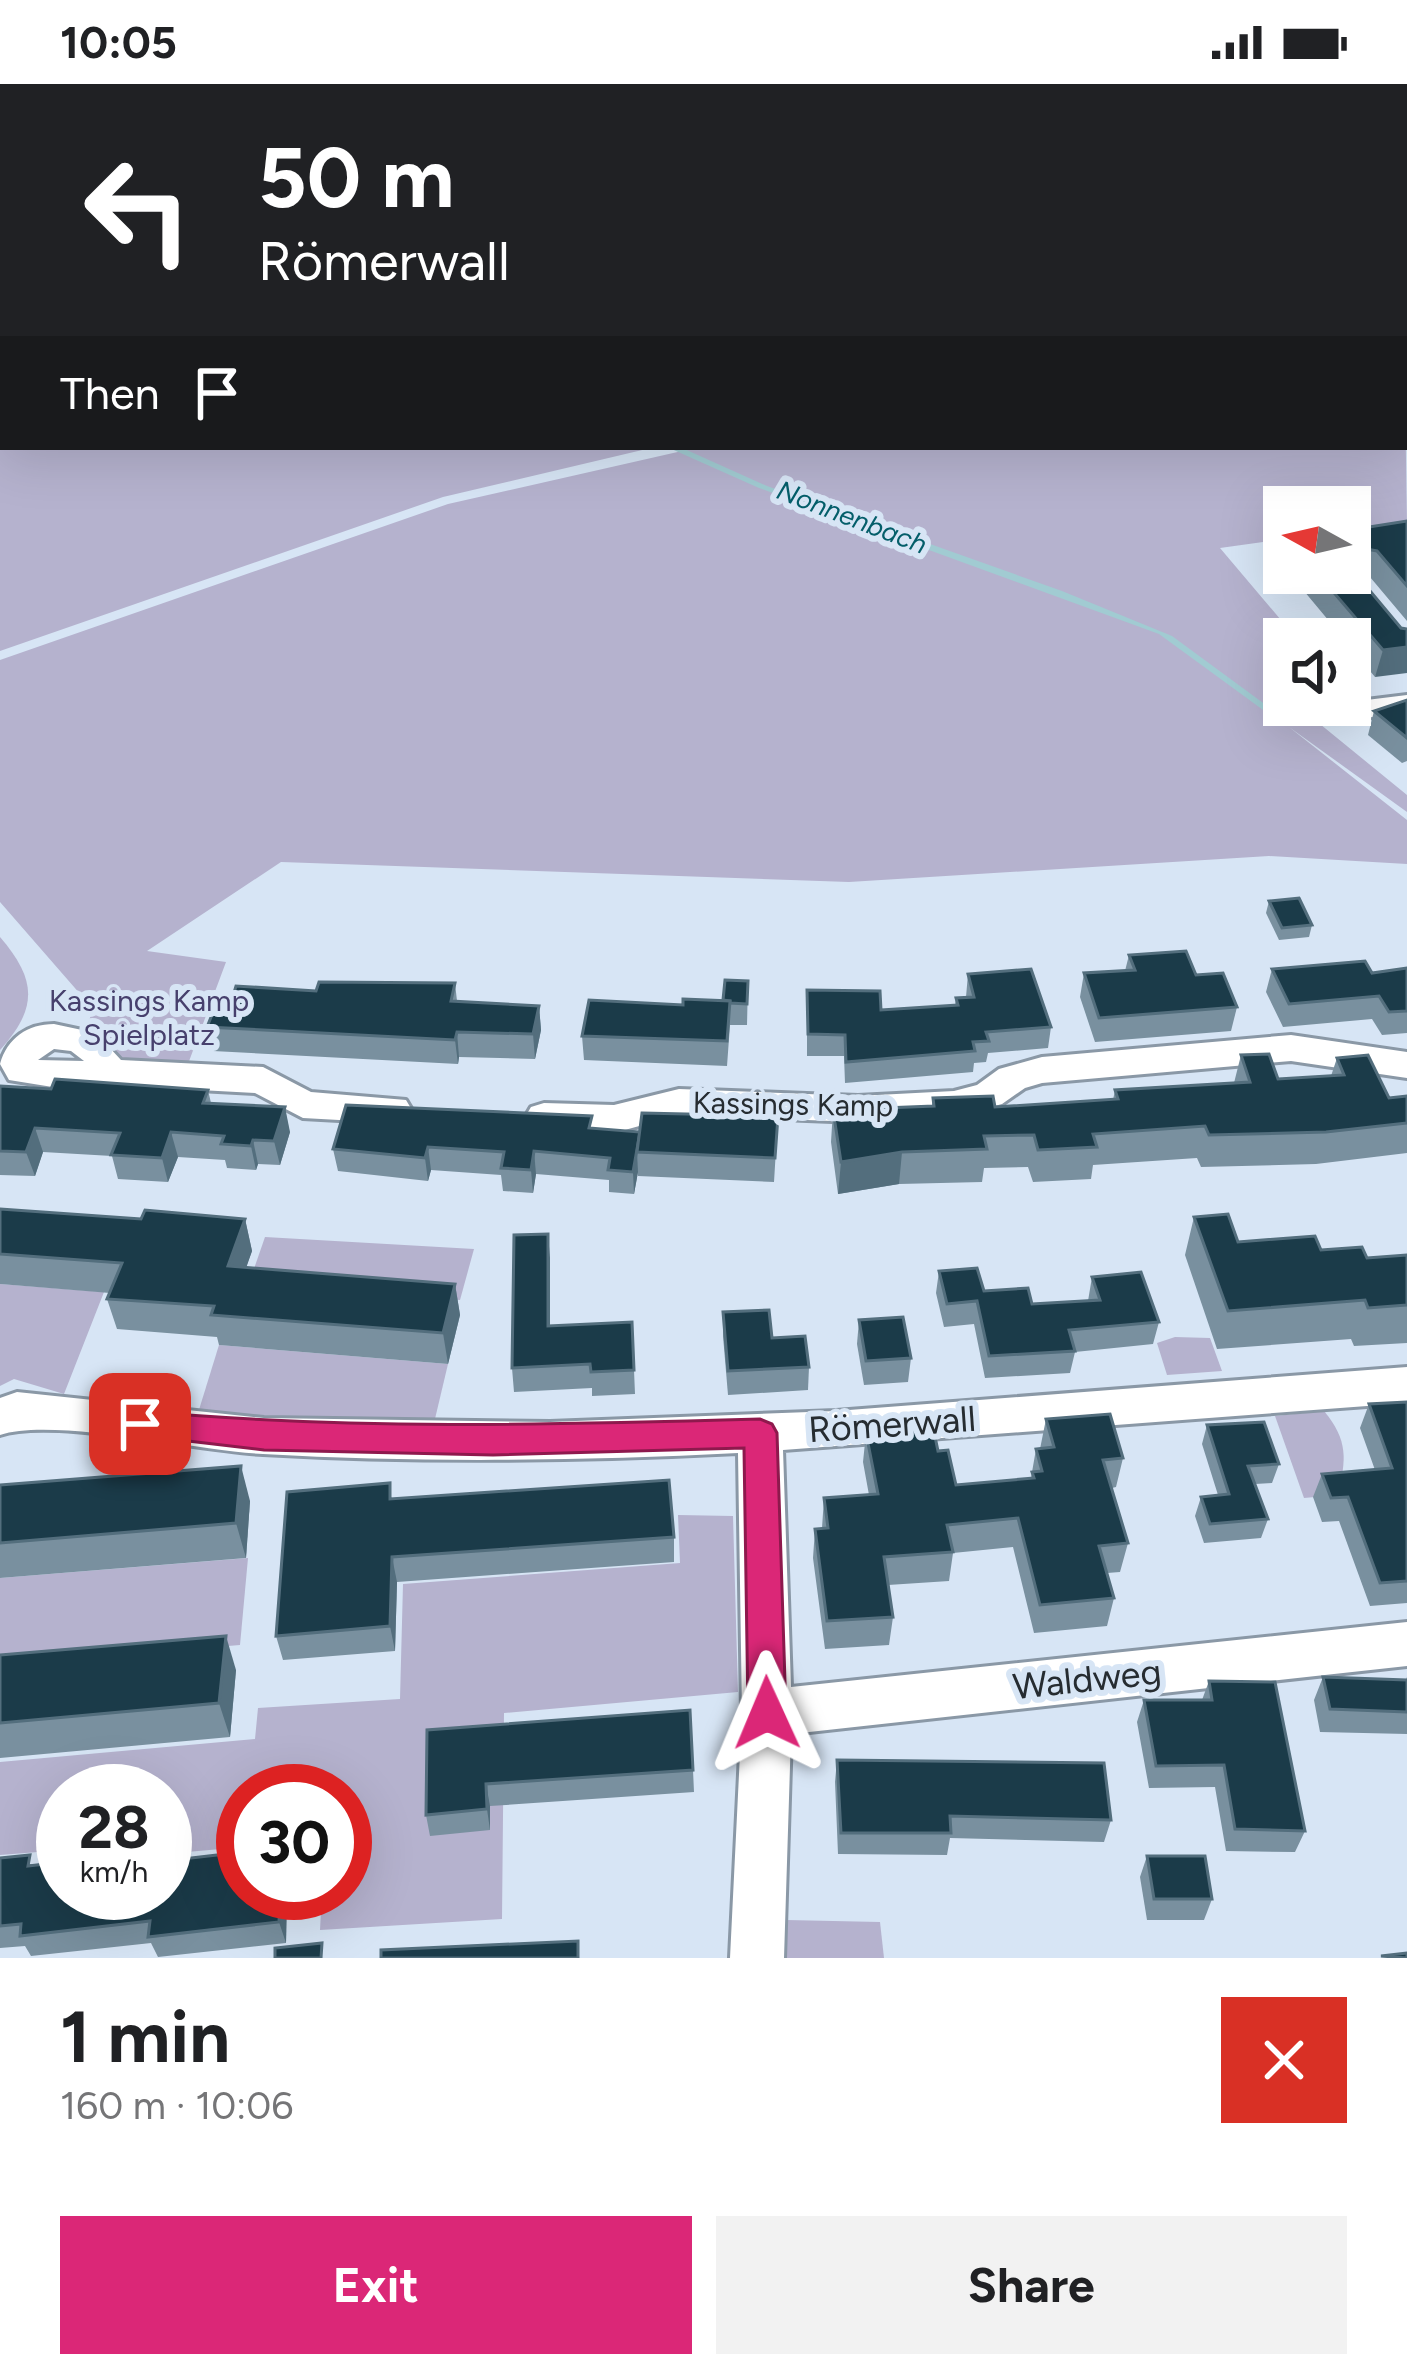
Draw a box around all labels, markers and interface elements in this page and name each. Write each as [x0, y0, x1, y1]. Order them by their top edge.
text: 10:05 [60, 15, 177, 69]
text: 50 m [258, 127, 454, 228]
icon: left [60, 132, 216, 288]
text: Römerwall [258, 229, 510, 294]
icon: arrive [184, 360, 250, 426]
text: Then [60, 366, 160, 420]
water label: Nonnenbach [772, 473, 932, 561]
north arrow [1263, 486, 1371, 594]
map controls [1263, 486, 1371, 726]
button: sound [1263, 618, 1371, 726]
park label: Kassings Kamp Spielplatz [49, 982, 249, 1053]
street label: Kassings Kamp [692, 1084, 894, 1124]
pin [89, 1373, 191, 1475]
icon: arrive [107, 1391, 173, 1457]
street label: Römerwall [807, 1397, 977, 1451]
position arrow [704, 1650, 830, 1776]
street label: Waldweg [1011, 1650, 1163, 1708]
speed limit sign: 30 [216, 1764, 372, 1920]
text: 28 [78, 1791, 150, 1863]
text: km/h [80, 1853, 148, 1890]
text: 1 min [60, 1994, 230, 2080]
button: close [1221, 1997, 1347, 2123]
text: 160 m · 10:06 [60, 2082, 293, 2129]
button: Exit [60, 2216, 692, 2354]
button: Share [716, 2216, 1347, 2354]

